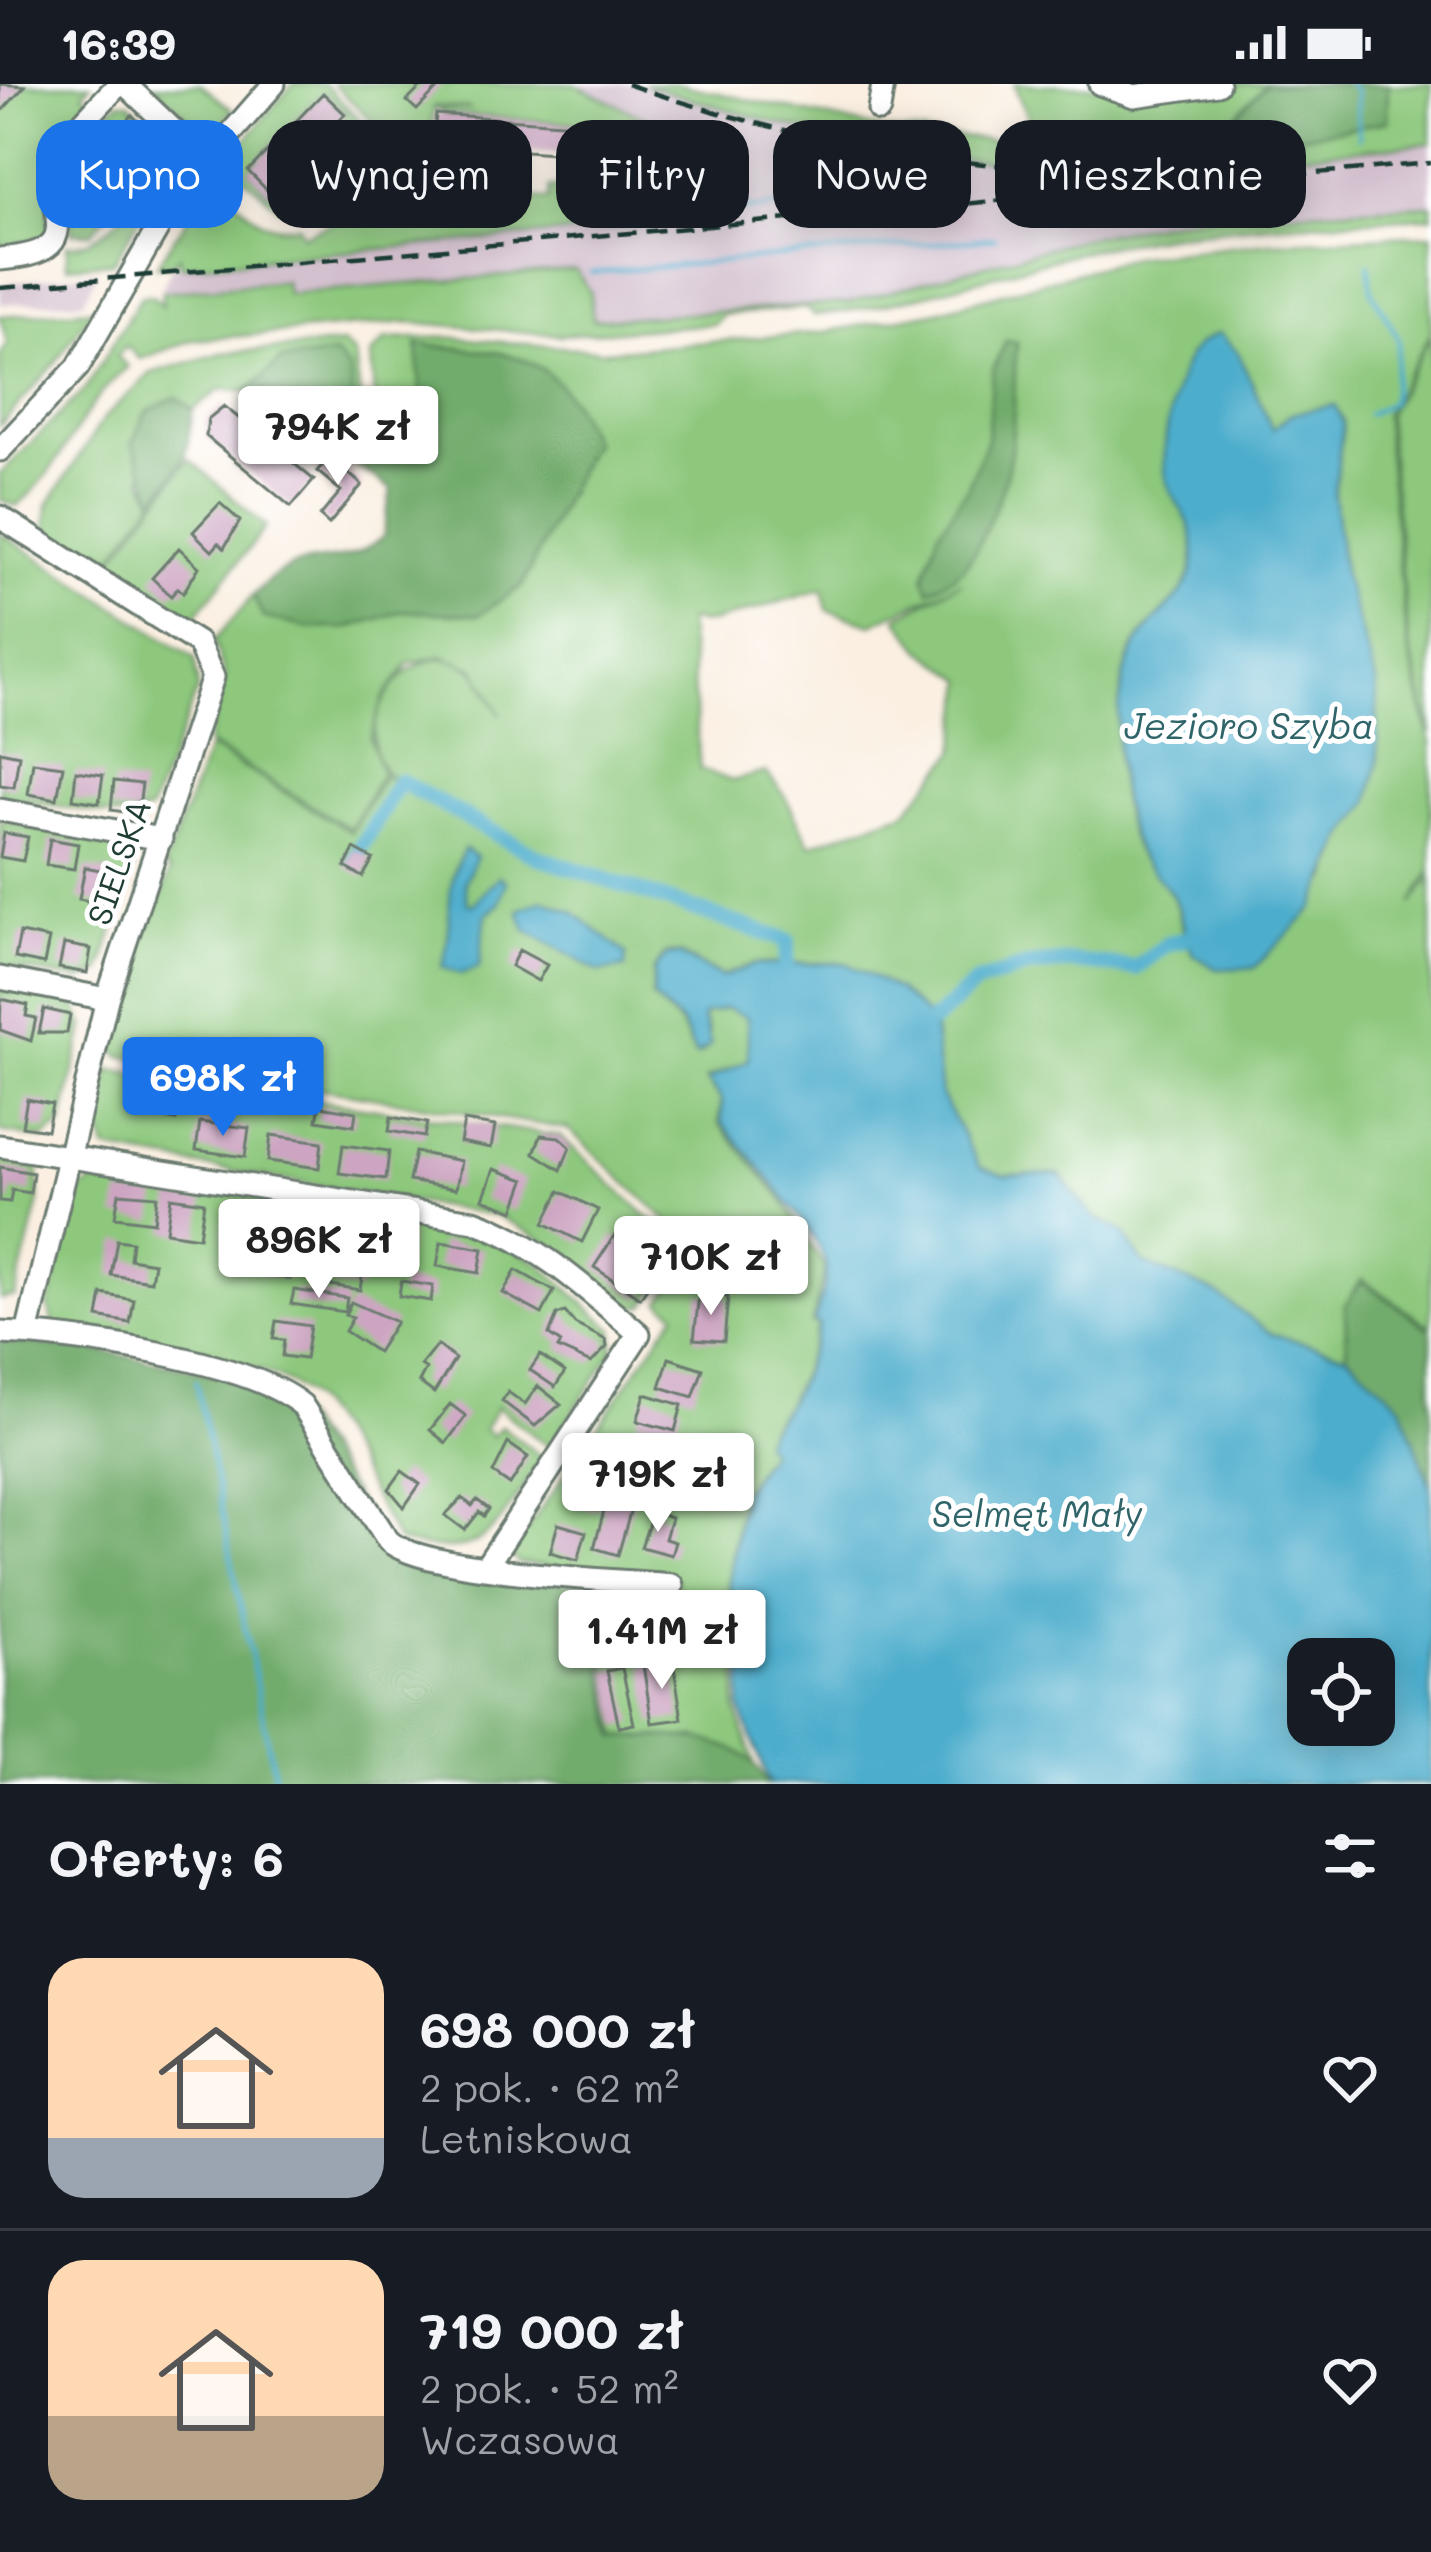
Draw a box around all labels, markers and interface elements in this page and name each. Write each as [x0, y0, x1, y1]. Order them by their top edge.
text: 16:39 [60, 13, 175, 71]
chip: Kupno [36, 120, 243, 228]
chip: Wynajem [267, 120, 532, 228]
chip: Filtry [556, 120, 749, 228]
chip: Nowe [773, 120, 971, 228]
chip: Mieszkanie [995, 120, 1306, 228]
pin: 794K zł [227, 386, 449, 488]
text: 794K zł [265, 399, 411, 450]
water label: Jezioro Szyba [1124, 701, 1374, 749]
street label: SIELSKA [76, 793, 159, 930]
pin: 698K zł [112, 1037, 334, 1139]
text: 698K zł [150, 1050, 296, 1101]
pin: 896K zł [208, 1199, 430, 1301]
text: 896K zł [246, 1212, 392, 1263]
pin: 710K zł [600, 1216, 822, 1318]
text: 710K zł [641, 1229, 781, 1280]
pin: 719K zł [547, 1433, 769, 1535]
text: 719K zł [589, 1446, 727, 1497]
water label: Selmęt Mały [931, 1489, 1143, 1537]
pin: 1.41M zł [538, 1590, 786, 1692]
text: 1.41M zł [586, 1603, 738, 1654]
map controls [1287, 1638, 1395, 1746]
button: locate [1287, 1638, 1395, 1746]
text: Oferty: 6 [48, 1823, 284, 1890]
icon: filters [1317, 1823, 1383, 1889]
text: 698 000 zł [420, 1994, 695, 2061]
icon: home [144, 2006, 288, 2150]
icon: heart [1317, 2045, 1383, 2111]
text: 2 pok. · 62 m² [420, 2061, 679, 2112]
text: Letniskowa [420, 2112, 633, 2163]
text: 719 000 zł [420, 2295, 684, 2362]
icon: home [144, 2308, 288, 2452]
icon: heart [1317, 2347, 1383, 2413]
text: 2 pok. · 52 m² [420, 2362, 678, 2413]
text: Wczasowa [420, 2413, 620, 2464]

